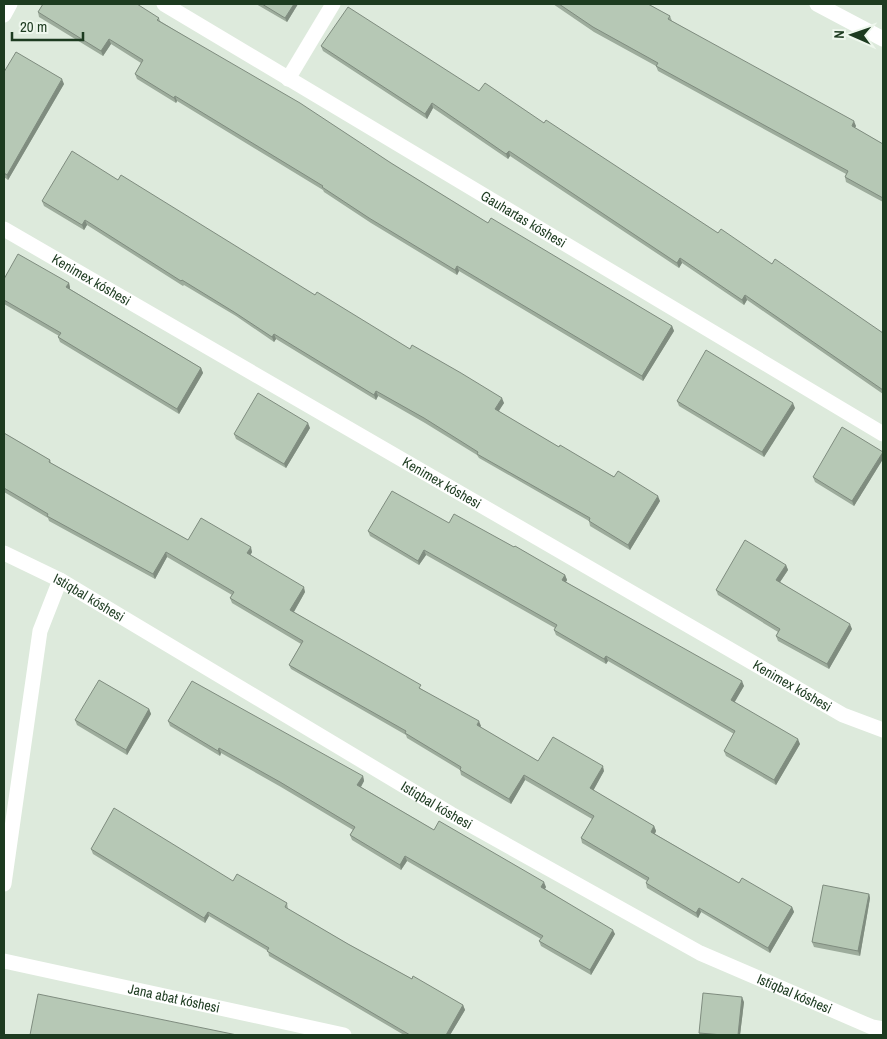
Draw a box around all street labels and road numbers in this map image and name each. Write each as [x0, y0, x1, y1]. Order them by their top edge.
street label: Gauhartas kóshesi [478, 187, 570, 252]
street label: Kenimex kóshesi [49, 250, 134, 310]
street label: Kenimex kóshesi [399, 453, 485, 513]
street label: Istiqbal kóshesi [51, 569, 128, 626]
street label: Kenimex kóshesi [750, 656, 835, 716]
street label: Istiqbal kóshesi [398, 777, 476, 833]
street label: Istiqbal kóshesi [754, 970, 835, 1018]
street label: Jana abat kóshesi [127, 979, 222, 1017]

